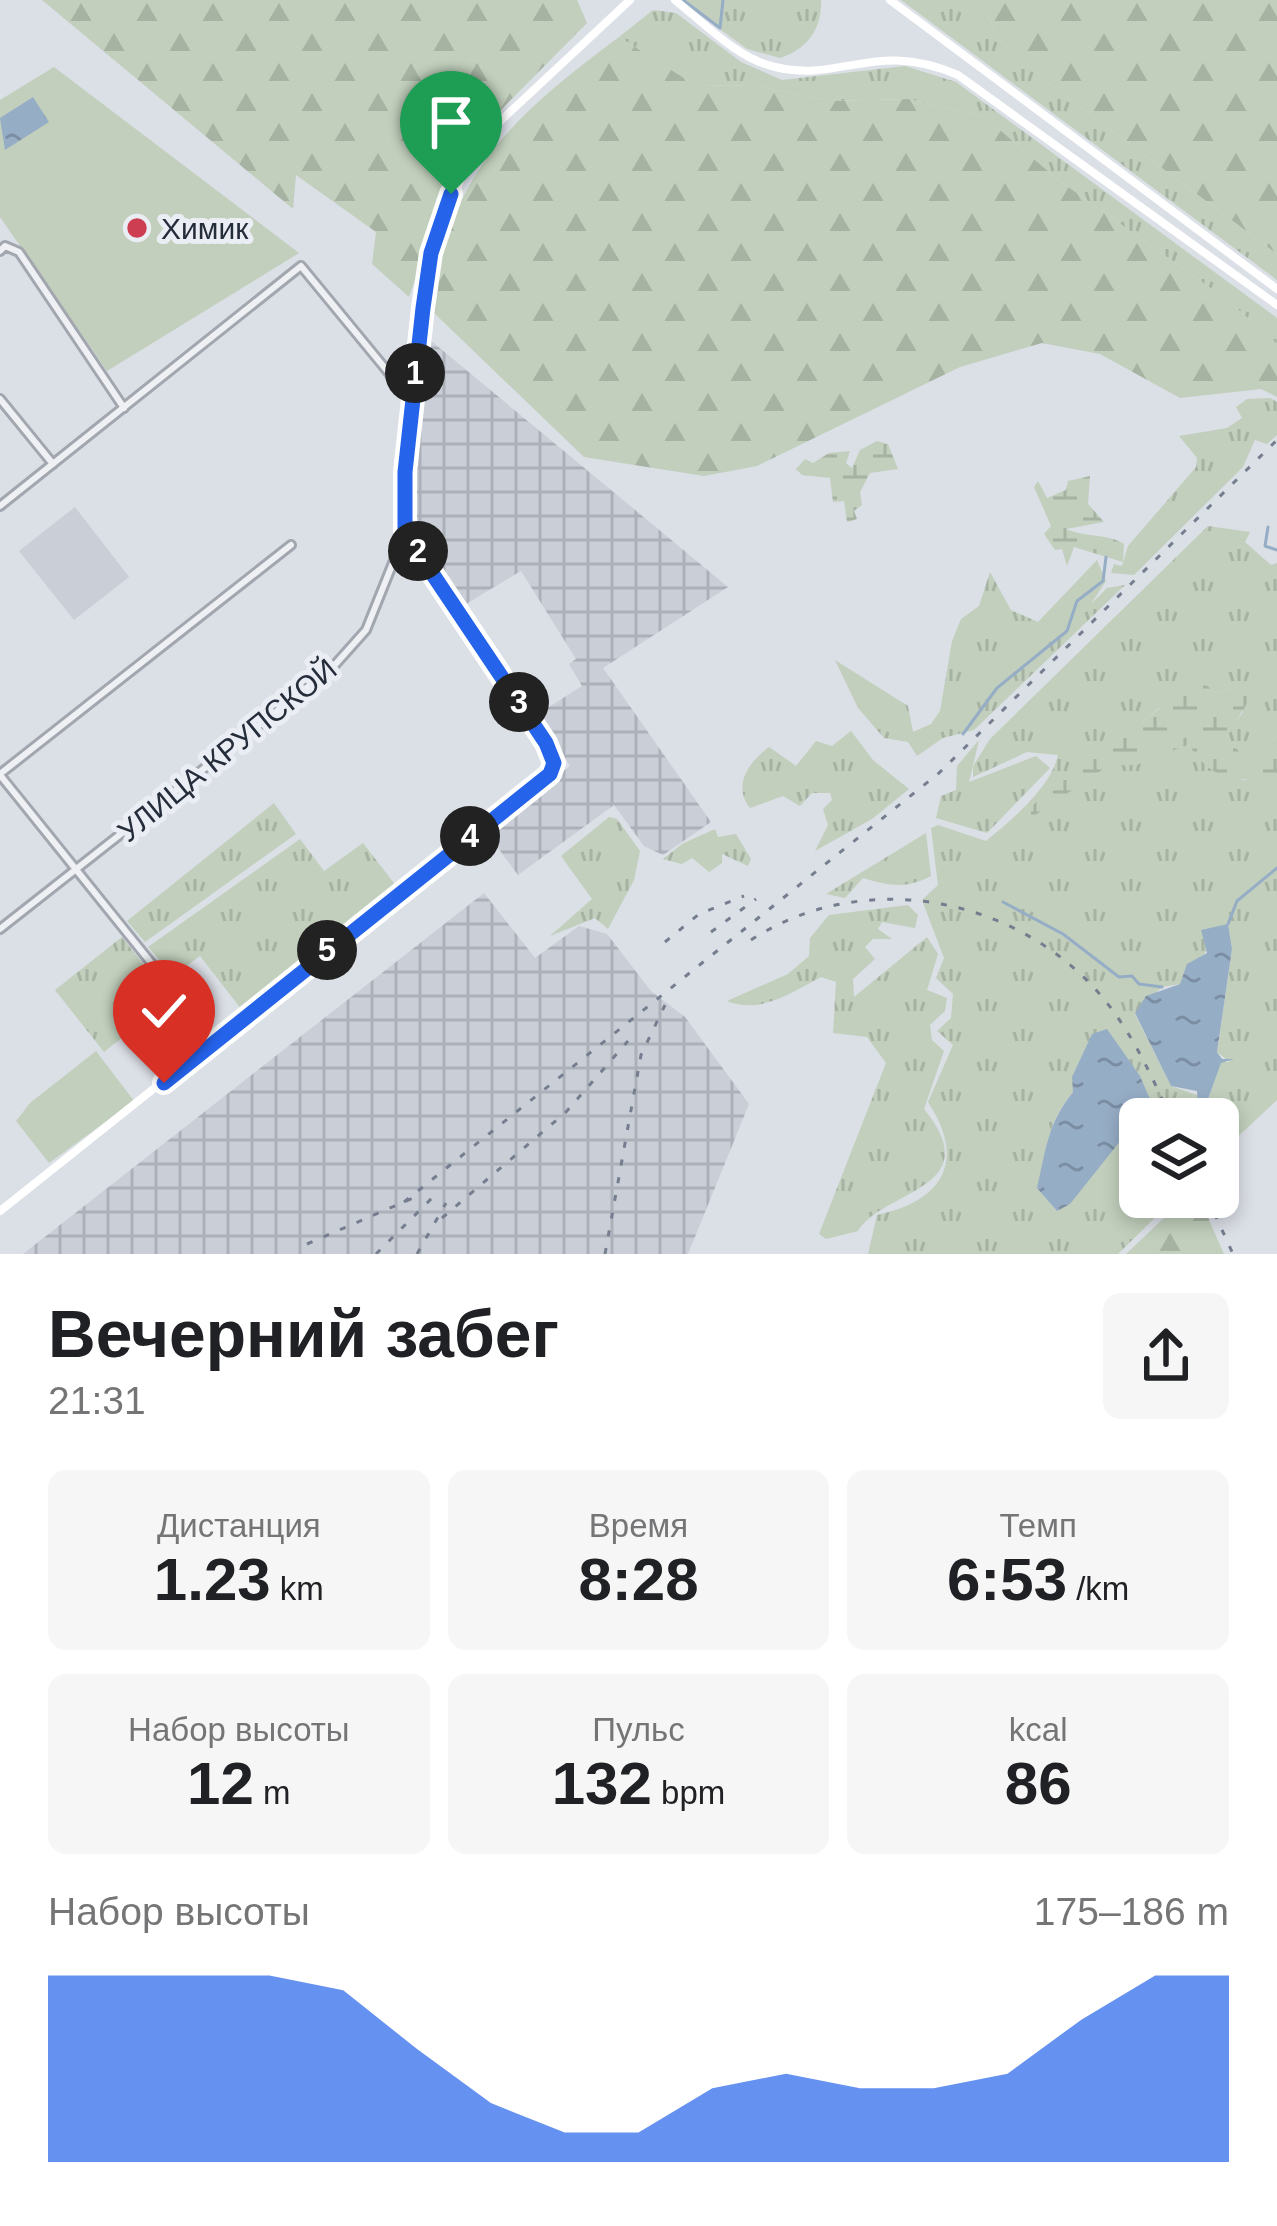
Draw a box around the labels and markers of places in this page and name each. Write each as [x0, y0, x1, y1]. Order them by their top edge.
pin [400, 71, 502, 194]
place label: Химик [161, 212, 249, 245]
marker: Химик [124, 215, 150, 241]
pin: 1 [385, 343, 445, 403]
pin: 2 [388, 521, 448, 581]
pin: 3 [489, 672, 549, 732]
pin: 4 [440, 806, 500, 866]
pin: 5 [297, 920, 357, 980]
pin [113, 960, 215, 1083]

